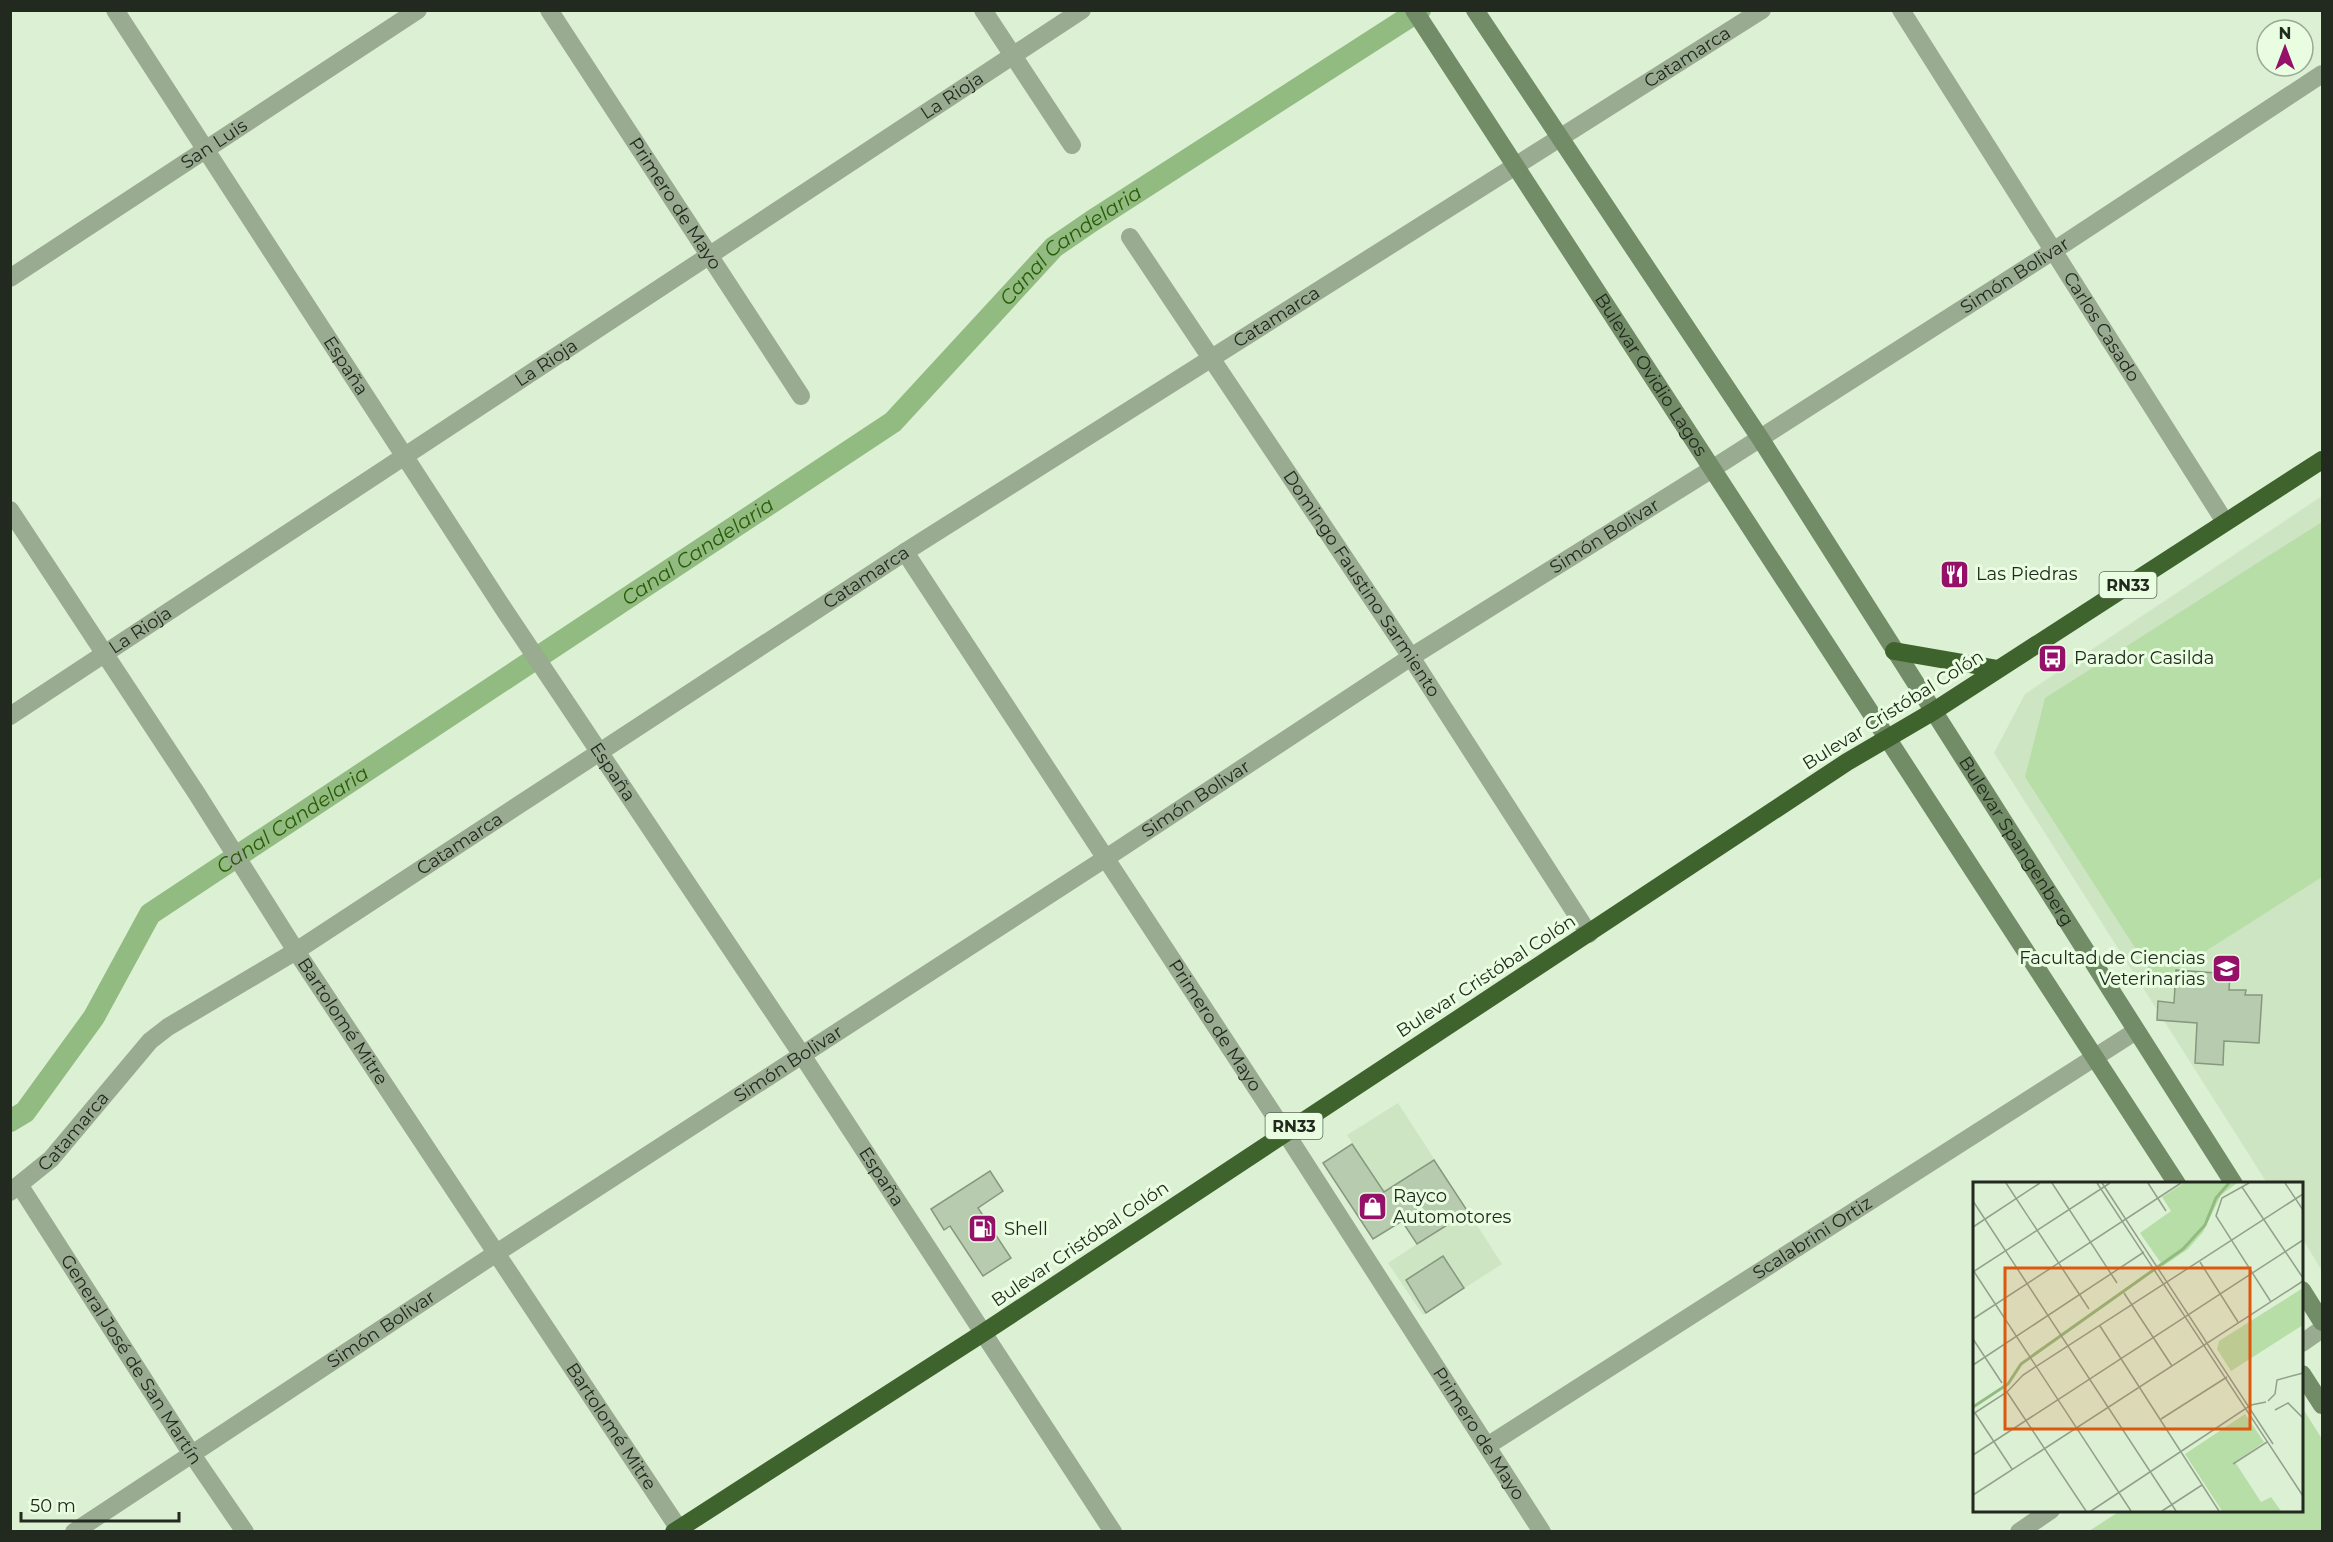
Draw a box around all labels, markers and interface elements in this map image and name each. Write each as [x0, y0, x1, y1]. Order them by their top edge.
north arrow [2255, 18, 2315, 78]
street label: Catamarca [1640, 22, 1735, 93]
text: N [2279, 24, 2291, 43]
street label: La Rioja [917, 67, 988, 124]
street label: San Luis [177, 114, 251, 174]
street label: Primero de Mayo [624, 133, 726, 274]
water label: Canal Candelaria [994, 180, 1146, 310]
street label: Simón Bolivar [1956, 232, 2073, 318]
street label: Carlos Casado [2058, 268, 2145, 386]
street label: Catamarca [1229, 281, 1324, 353]
street label: Bulevar Ovidio Lagos [1590, 289, 1712, 460]
street label: España [319, 332, 373, 399]
street label: La Rioja [511, 334, 582, 391]
street label: Domingo Faustino Sarmiento [1278, 466, 1445, 701]
water label: Canal Candelaria [617, 492, 778, 610]
street label: Simón Bolivar [1546, 494, 1663, 579]
street label: Catamarca [819, 541, 913, 614]
restaurant icon: Las Piedras [1939, 558, 1971, 590]
place label: Las Piedras [1976, 563, 2078, 585]
road number: RN33 [2100, 572, 2156, 598]
street label: La Rioja [105, 602, 176, 659]
bus stop icon: Parador Casilda [2037, 642, 2069, 674]
street label: Bulevar Cristóbal Colón [1798, 645, 1988, 775]
place label: Parador Casilda [2074, 647, 2214, 669]
street label: España [585, 738, 640, 806]
street label: Bulevar Spangenberg [1954, 752, 2078, 930]
street label: Simón Bolivar [1137, 755, 1254, 842]
water label: Canal Candelaria [212, 761, 373, 879]
street label: Catamarca [413, 808, 507, 880]
street label: Bulevar Cristóbal Colón [1392, 910, 1580, 1042]
place label: Facultad de Ciencias Veterinarias [2019, 947, 2205, 990]
school or university icon: Facultad de Ciencias Veterinarias [2210, 952, 2242, 984]
street label: Bartolomé Mitre [293, 954, 393, 1089]
street label: Primero de Mayo [1164, 955, 1266, 1096]
street label: Simón Bolivar [730, 1021, 847, 1107]
street label: Catamarca [33, 1087, 114, 1176]
road number: RN33 [1266, 1113, 1322, 1139]
street label: España [854, 1143, 909, 1211]
street label: Bulevar Cristóbal Colón [987, 1176, 1173, 1312]
inset map [1973, 1182, 2303, 1512]
place label: Rayco Automotores [1393, 1185, 1512, 1228]
shop icon: Rayco Automotores [1356, 1190, 1388, 1222]
street label: Scalabrini Ortiz [1748, 1192, 1876, 1284]
fuel station icon: Shell [967, 1213, 999, 1245]
place label: Shell [1004, 1218, 1048, 1240]
street label: General José de San Martín [56, 1250, 207, 1469]
street label: Simón Bolivar [323, 1286, 439, 1373]
street label: Bartolomé Mitre [561, 1359, 661, 1494]
street label: Primero de Mayo [1428, 1363, 1530, 1504]
scale bar [21, 1485, 178, 1523]
text: 50 m [30, 1495, 76, 1517]

